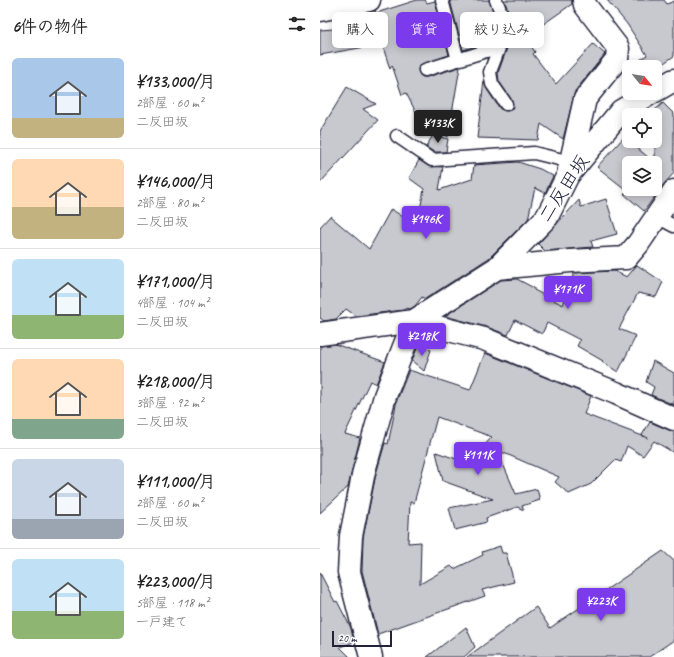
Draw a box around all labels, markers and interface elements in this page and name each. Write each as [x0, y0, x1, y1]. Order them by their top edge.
chip: 購入 [332, 12, 388, 48]
chip: 賃貸 [396, 12, 452, 48]
chip: 絞り込み [460, 12, 544, 48]
icon: filters [286, 13, 308, 35]
text: 6件の物件 [12, 16, 88, 37]
north arrow [622, 60, 662, 100]
map controls [622, 60, 662, 196]
text: ¥133,000/月 [136, 71, 216, 92]
icon: home [44, 74, 92, 122]
text: 2部屋 · 60 m² [136, 95, 203, 111]
button: locate [622, 108, 662, 148]
pin: ¥133K [410, 110, 466, 144]
text: 二反田坂 [136, 114, 188, 130]
text: ¥133K [423, 115, 453, 131]
street label: 二反田坂 [533, 150, 595, 227]
button: layers [622, 156, 662, 196]
text: ¥146,000/月 [136, 171, 216, 192]
icon: home [44, 175, 92, 223]
text: 2部屋 · 80 m² [136, 195, 203, 211]
pin: ¥146K [398, 206, 454, 240]
text: ¥146K [411, 211, 441, 227]
text: 二反田坂 [136, 214, 188, 230]
text: ¥171,000/月 [136, 271, 215, 292]
icon: home [44, 275, 92, 323]
pin: ¥171K [540, 276, 596, 310]
text: ¥171K [553, 281, 583, 297]
text: 4部屋 · 104 m² [136, 295, 209, 311]
text: 二反田坂 [136, 314, 188, 330]
pin: ¥218K [394, 323, 450, 357]
text: ¥218K [407, 328, 437, 344]
text: ¥218,000/月 [136, 371, 216, 392]
icon: home [44, 375, 92, 423]
text: 3部屋 · 92 m² [136, 395, 203, 411]
text: 二反田坂 [136, 414, 188, 430]
pin: ¥111K [450, 442, 506, 476]
text: ¥111K [463, 447, 493, 463]
text: ¥111,000/月 [136, 471, 216, 492]
icon: home [44, 475, 92, 523]
text: 2部屋 · 60 m² [136, 495, 203, 511]
text: 二反田坂 [136, 514, 188, 530]
text: ¥223,000/月 [136, 571, 216, 592]
icon: home [44, 575, 92, 623]
pin: ¥223K [573, 588, 629, 622]
text: ¥223K [586, 593, 616, 609]
text: 5部屋 · 118 m² [136, 595, 209, 611]
text: 一戸建て [136, 614, 188, 630]
scale bar [332, 629, 392, 648]
text: 20 m [338, 631, 357, 645]

